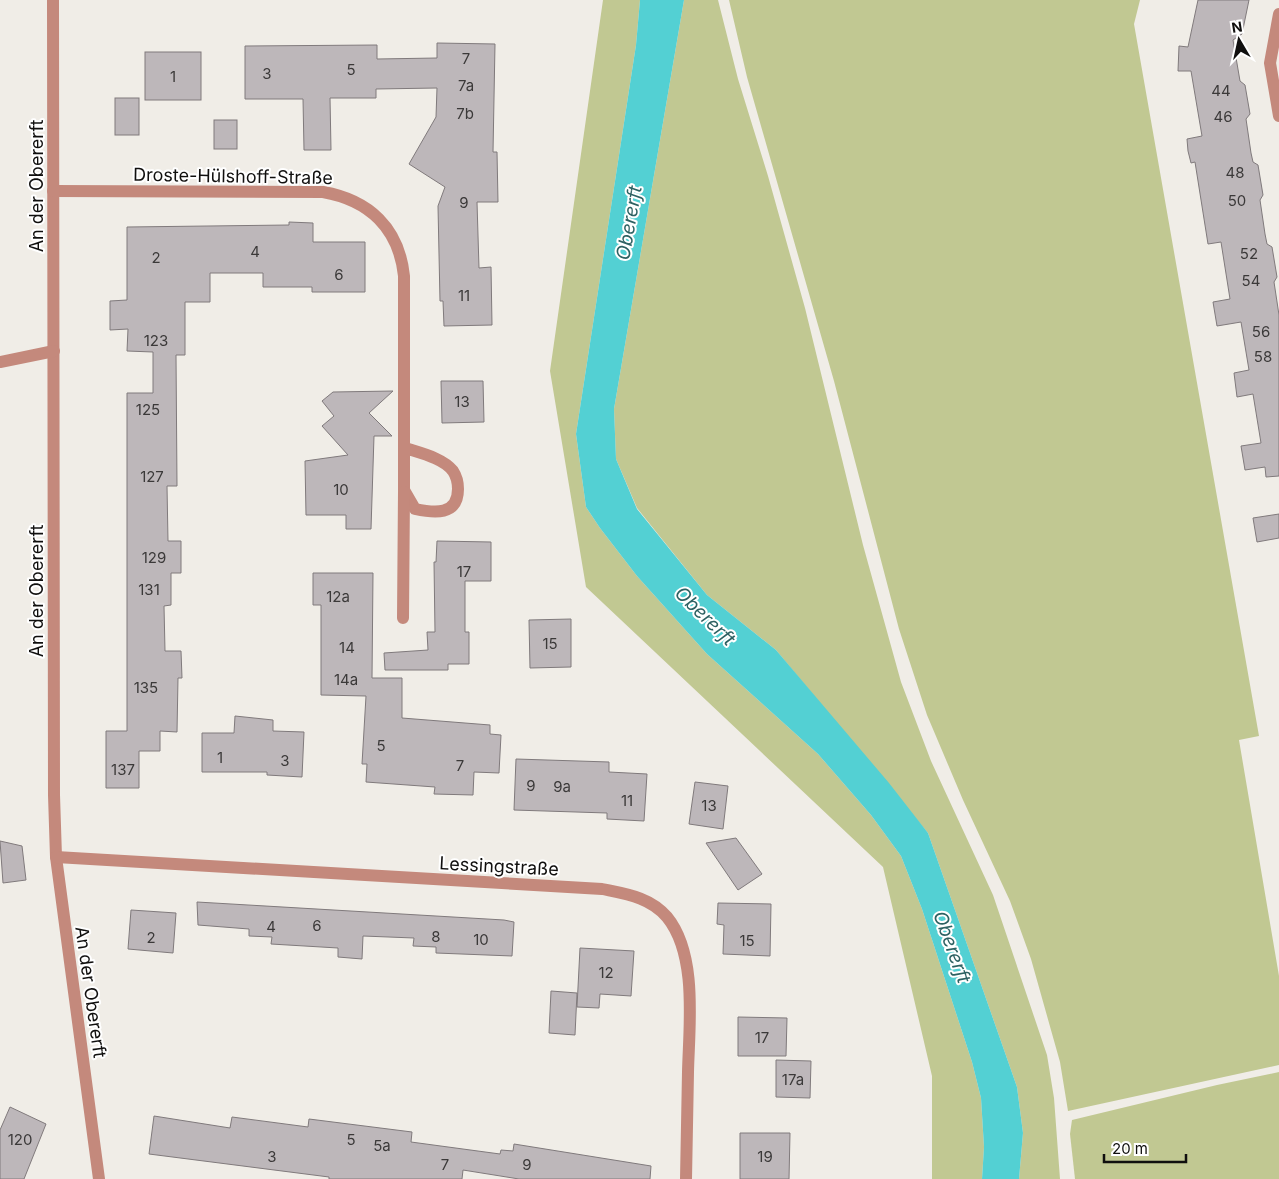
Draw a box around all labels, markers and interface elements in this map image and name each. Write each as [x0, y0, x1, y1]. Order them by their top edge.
north arrow [1214, 15, 1264, 65]
text: N [1230, 17, 1243, 36]
house number: 7 [462, 49, 470, 68]
house number: 5 [346, 60, 356, 79]
house number: 3 [262, 64, 272, 83]
house number: 1 [170, 67, 176, 86]
house number: 7a [458, 76, 474, 95]
house number: 44 [1211, 81, 1231, 100]
house number: 7b [456, 104, 474, 123]
house number: 46 [1214, 107, 1233, 126]
street label: An der Obererft [26, 120, 47, 252]
house number: 48 [1226, 163, 1244, 182]
street label: Droste-Hülshoff-Straße [133, 164, 333, 188]
water label: Obererft [611, 183, 647, 262]
house number: 50 [1228, 191, 1246, 210]
house number: 9 [459, 193, 469, 212]
house number: 4 [250, 242, 260, 261]
house number: 52 [1240, 244, 1258, 263]
house number: 2 [151, 248, 161, 267]
house number: 6 [334, 265, 344, 284]
house number: 54 [1242, 271, 1260, 290]
house number: 11 [458, 286, 470, 305]
house number: 56 [1252, 322, 1270, 341]
house number: 123 [144, 331, 168, 350]
house number: 58 [1254, 347, 1272, 366]
house number: 13 [454, 392, 470, 411]
house number: 125 [136, 400, 160, 419]
house number: 127 [140, 467, 164, 486]
house number: 10 [333, 480, 349, 499]
street label: An der Obererft [26, 525, 47, 657]
house number: 129 [142, 548, 166, 567]
house number: 17 [457, 562, 471, 581]
house number: 131 [138, 580, 160, 599]
water label: Obererft [670, 582, 741, 651]
house number: 12a [326, 587, 350, 606]
house number: 15 [542, 634, 558, 653]
house number: 14 [339, 638, 355, 657]
house number: 14a [334, 670, 358, 689]
house number: 135 [134, 678, 158, 697]
house number: 5 [376, 736, 386, 755]
house number: 1 [217, 748, 223, 767]
house number: 3 [280, 751, 290, 770]
house number: 7 [456, 756, 464, 775]
house number: 137 [111, 760, 135, 779]
house number: 9 [526, 776, 536, 795]
house number: 9a [553, 777, 571, 796]
house number: 11 [621, 791, 633, 810]
house number: 13 [701, 796, 717, 815]
street label: Lessingstraße [439, 852, 559, 880]
water label: Obererft [928, 908, 976, 987]
house number: 6 [312, 916, 322, 935]
house number: 4 [266, 917, 276, 936]
street label: An der Obererft [71, 925, 111, 1059]
house number: 8 [431, 927, 441, 946]
house number: 2 [146, 928, 156, 947]
house number: 10 [473, 930, 489, 949]
house number: 15 [739, 931, 755, 950]
house number: 12 [598, 963, 614, 982]
house number: 17 [755, 1028, 769, 1047]
house number: 17a [782, 1070, 804, 1089]
house number: 120 [8, 1130, 32, 1149]
house number: 5 [346, 1130, 356, 1149]
scale bar [1104, 1132, 1186, 1164]
house number: 5a [373, 1136, 391, 1155]
text: 20 m [1112, 1139, 1148, 1158]
house number: 3 [267, 1147, 277, 1166]
house number: 19 [757, 1147, 773, 1166]
house number: 7 [441, 1155, 449, 1174]
house number: 9 [522, 1155, 532, 1174]

